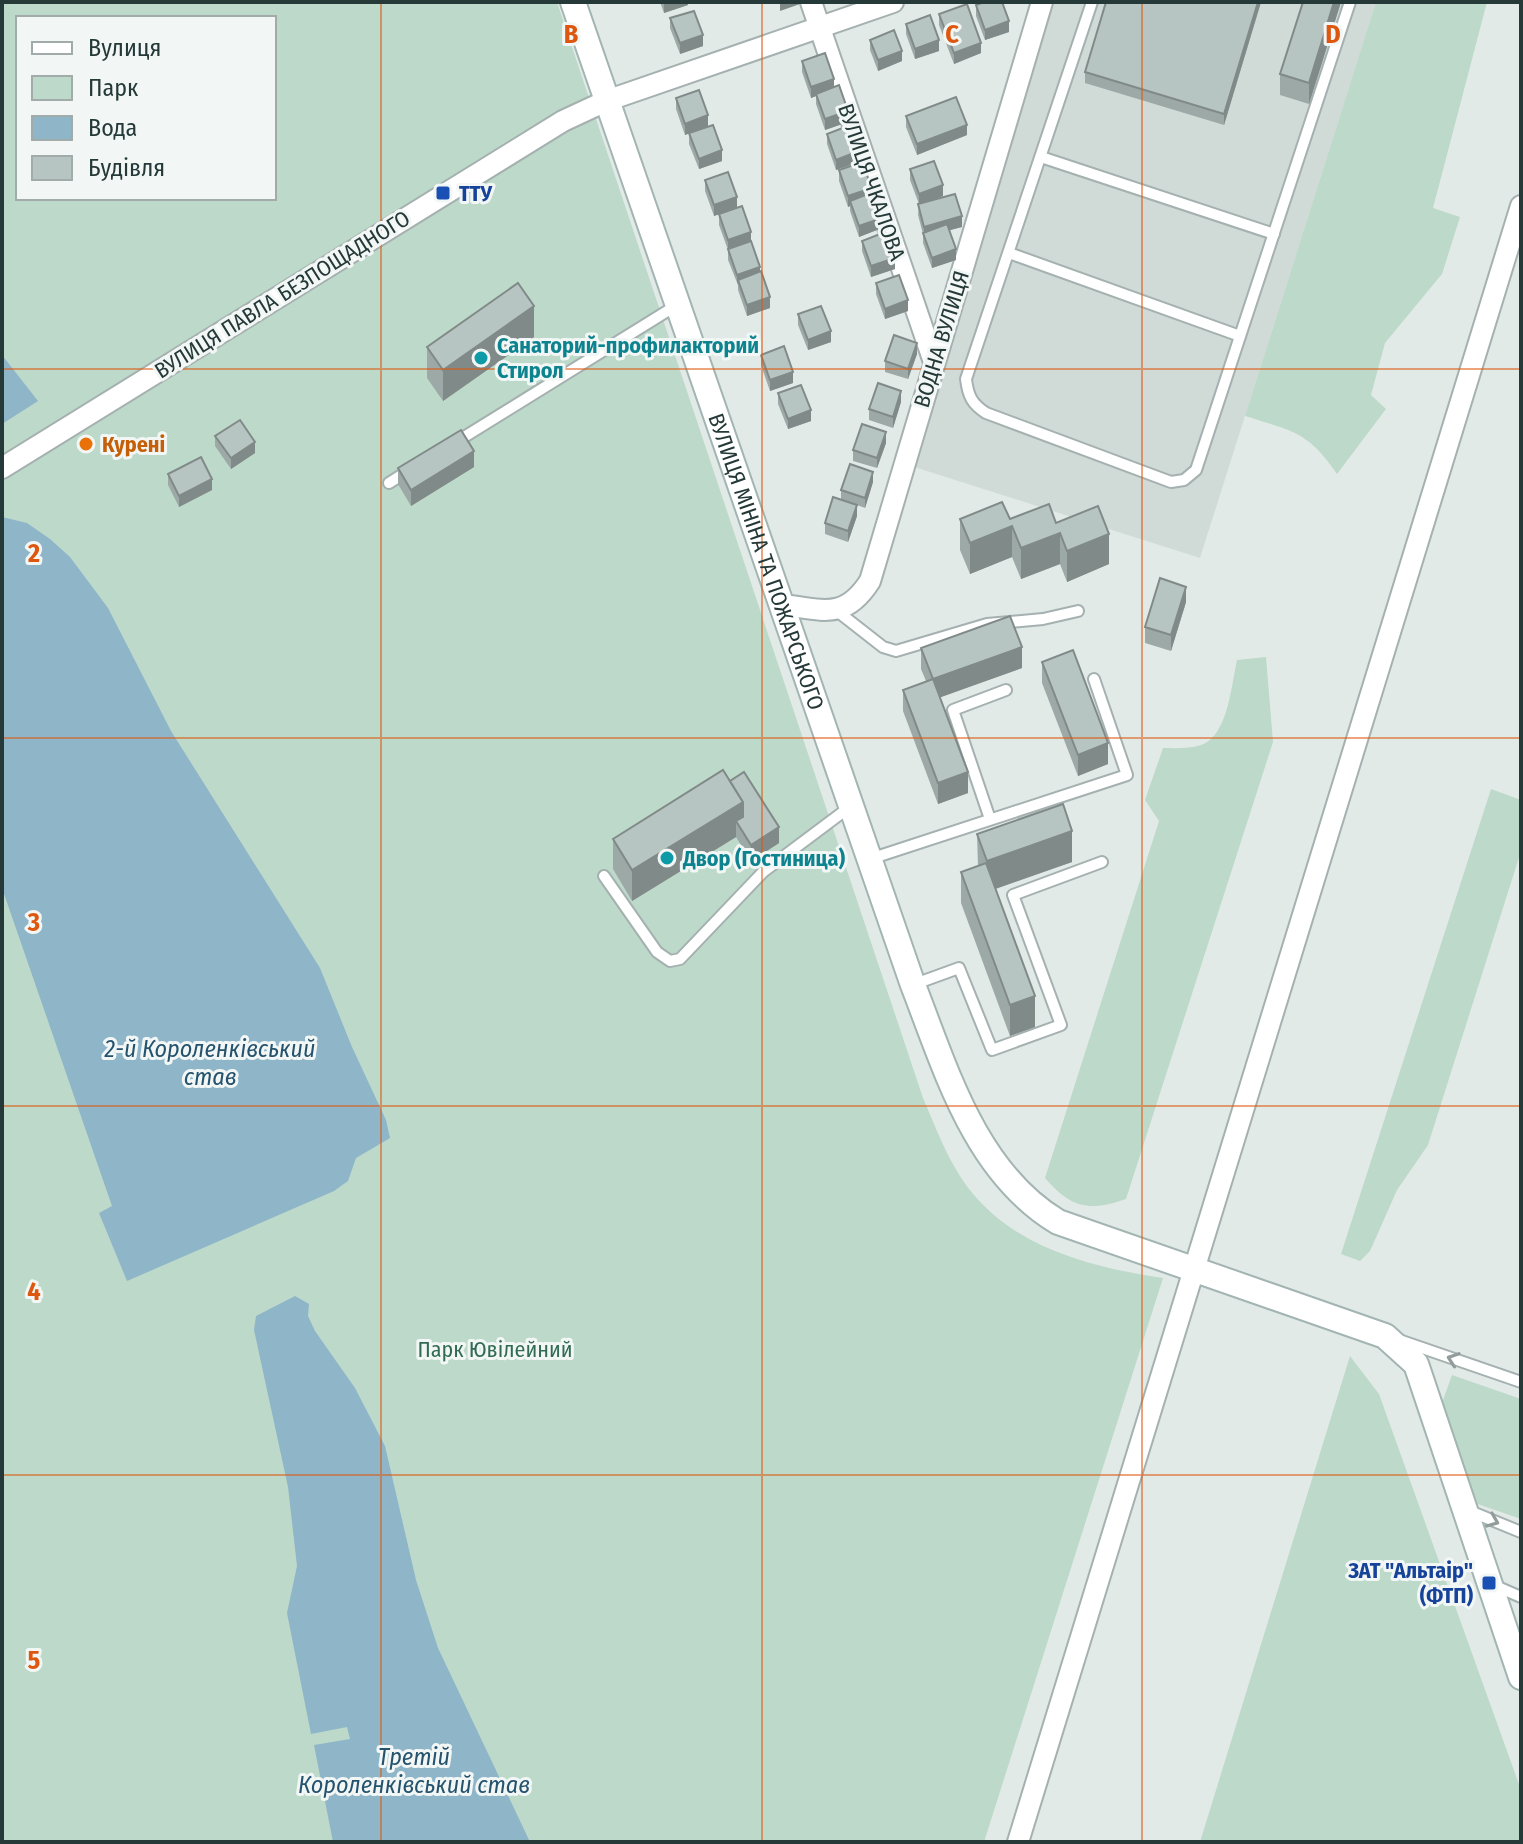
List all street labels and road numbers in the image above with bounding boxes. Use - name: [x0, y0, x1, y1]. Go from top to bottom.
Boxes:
- street label: ВУЛИЦЯ ЧКАЛОВА: [832, 100, 911, 265]
- street label: ВУЛИЦЯ ПАВЛА БЕЗПОЩАДНОГО: [150, 205, 415, 384]
- street label: ВОДНА ВУЛИЦЯ: [908, 268, 975, 411]
- street label: ВУЛИЦЯ МІНІНА ТА ПОЖАРСЬКОГО: [702, 410, 830, 713]

